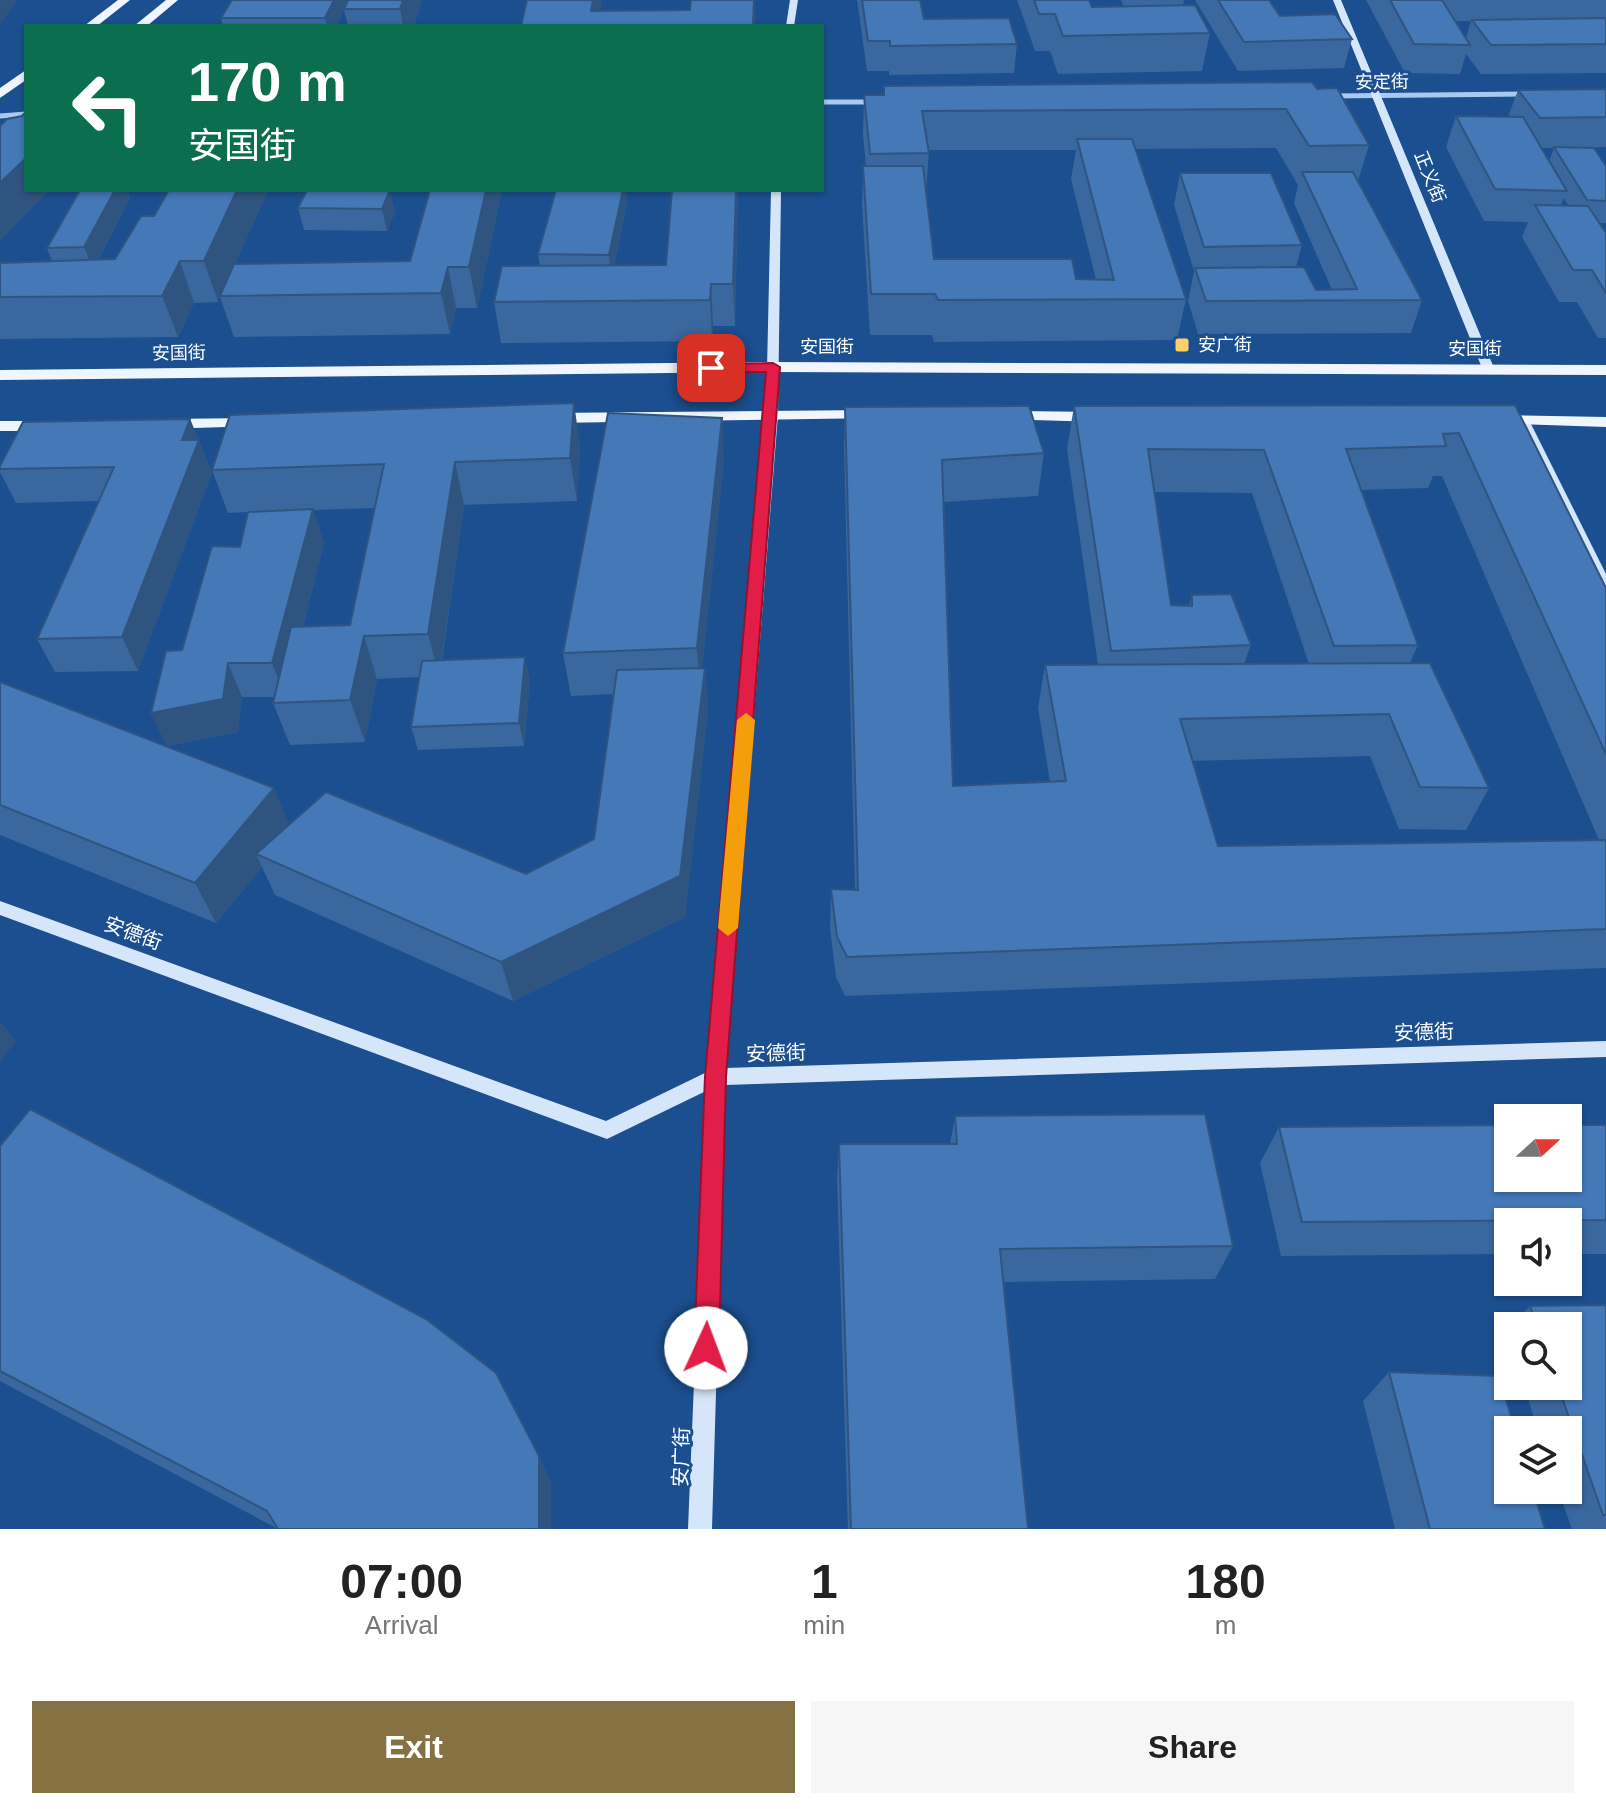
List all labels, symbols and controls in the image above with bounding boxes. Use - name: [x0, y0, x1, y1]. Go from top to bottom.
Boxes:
- text: 170 m: [188, 50, 347, 113]
- icon: left: [56, 56, 160, 160]
- street label: 安定街: [1355, 72, 1409, 92]
- text: 安国街: [188, 125, 296, 166]
- street label: 正义街: [1411, 148, 1449, 206]
- pin: [677, 334, 745, 402]
- place label: 安广街: [1198, 335, 1252, 355]
- marker: 安广街: [1173, 336, 1191, 354]
- street label: 安国街: [800, 337, 854, 357]
- street label: 安国街: [1448, 339, 1502, 359]
- street label: 安国街: [152, 343, 206, 363]
- icon: arrive: [689, 346, 733, 390]
- street label: 安德街: [101, 912, 165, 954]
- street label: 安德街: [1394, 1020, 1454, 1044]
- street label: 安德街: [746, 1041, 806, 1065]
- north arrow: [1494, 1104, 1582, 1192]
- map controls: [1494, 1104, 1582, 1504]
- button: sound: [1494, 1208, 1582, 1296]
- position arrow: [664, 1306, 748, 1390]
- button: search: [1494, 1312, 1582, 1400]
- button: layers: [1494, 1416, 1582, 1504]
- street label: 安广街: [669, 1427, 693, 1487]
- text: 07:00: [340, 1555, 463, 1608]
- text: 1: [811, 1555, 838, 1608]
- text: 180: [1186, 1555, 1266, 1608]
- text: Arrival: [365, 1610, 439, 1640]
- text: min: [803, 1610, 845, 1640]
- text: m: [1215, 1610, 1236, 1640]
- button: Exit: [32, 1701, 795, 1793]
- button: Share: [811, 1701, 1574, 1793]

